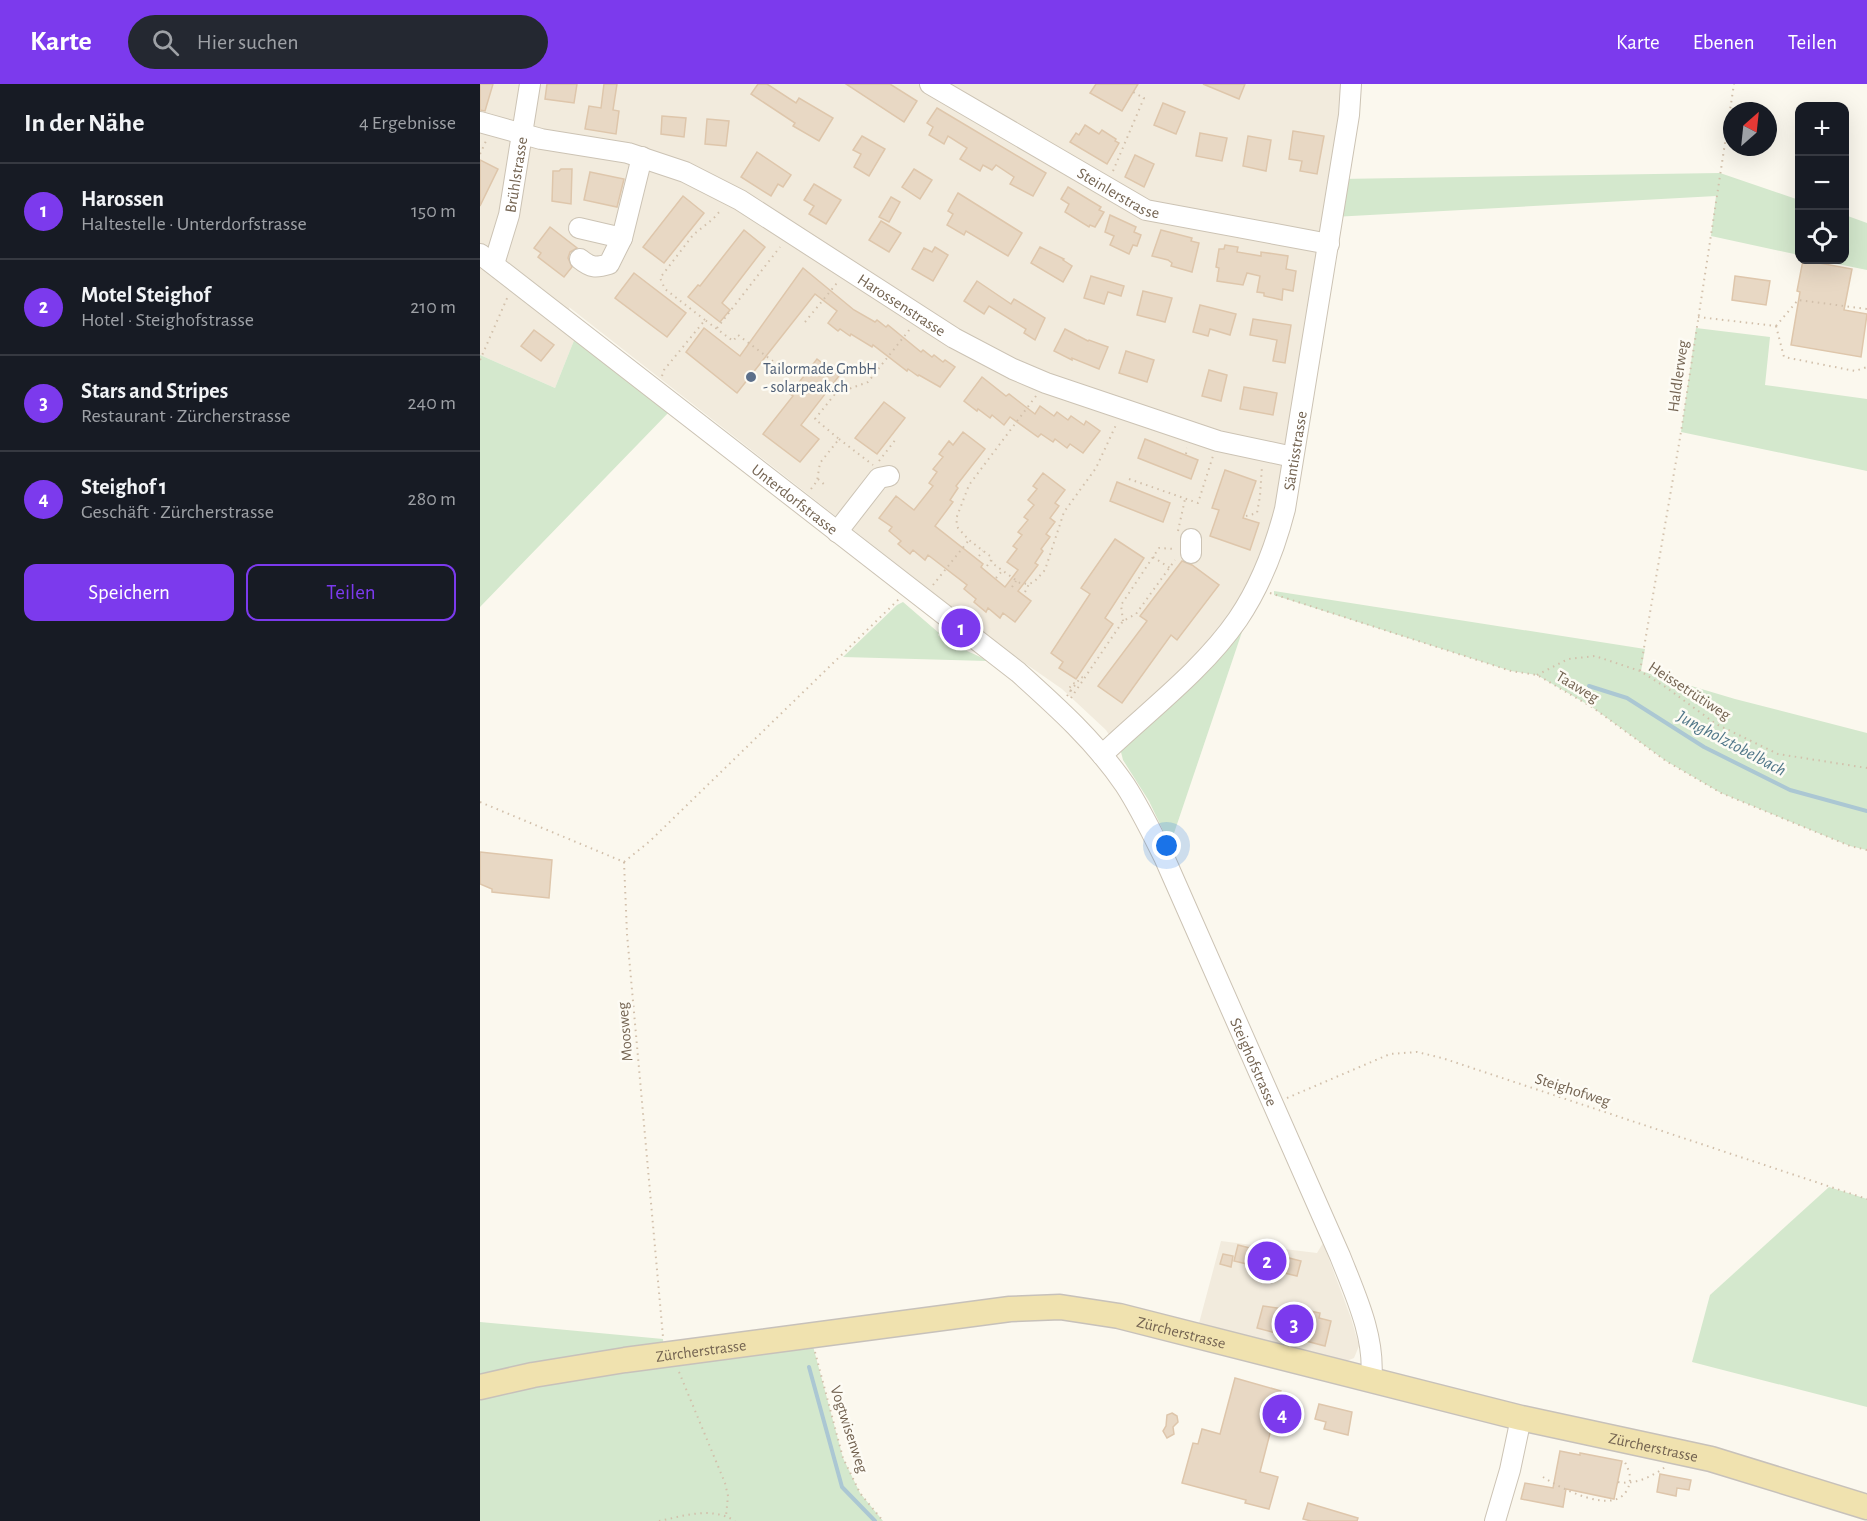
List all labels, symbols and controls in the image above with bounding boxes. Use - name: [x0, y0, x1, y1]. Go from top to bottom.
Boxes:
- search box: [128, 15, 548, 69]
- icon: search: [149, 26, 182, 59]
- text: Karte: [30, 28, 92, 56]
- text: Hier suchen: [197, 31, 299, 53]
- text: Karte: [1616, 32, 1660, 53]
- text: Ebenen: [1693, 32, 1755, 53]
- text: Teilen: [1788, 32, 1837, 53]
- north arrow: [1723, 102, 1777, 156]
- map controls: [1795, 102, 1849, 264]
- button: +: [1795, 102, 1849, 156]
- text: In der Nähe: [24, 110, 144, 136]
- text: 4 Ergebnisse: [359, 113, 456, 133]
- street label: Brühlstrasse: [502, 136, 530, 214]
- button: −: [1795, 156, 1849, 210]
- street label: Steinlerstrasse: [1074, 165, 1161, 221]
- text: Harossen: [81, 188, 164, 210]
- text: 1: [40, 201, 47, 221]
- text: 150 m: [411, 201, 456, 221]
- button: locate: [1795, 210, 1849, 264]
- text: Haltestelle · Unterdorfstrasse: [81, 214, 307, 234]
- street label: Harossenstrasse: [855, 271, 948, 339]
- text: Motel Steighof: [81, 284, 211, 306]
- text: 2: [39, 297, 48, 317]
- text: 210 m: [410, 297, 456, 317]
- text: Hotel · Steighofstrasse: [81, 310, 254, 330]
- street label: Haldlerweg: [1665, 339, 1691, 413]
- place label: Tailormade GmbH - solarpeak.ch: [763, 361, 877, 395]
- marker: Tailormade GmbH - solarpeak.ch: [744, 370, 758, 384]
- text: Stars and Stripes: [81, 380, 228, 402]
- text: 3: [39, 393, 48, 413]
- text: 240 m: [407, 393, 456, 413]
- text: Restaurant · Zürcherstrasse: [81, 406, 291, 426]
- street label: Säntisstrasse: [1281, 410, 1310, 492]
- street label: Unterdorfstrasse: [748, 461, 840, 538]
- text: Steighof 1: [81, 476, 167, 498]
- text: 4: [38, 489, 49, 509]
- text: 280 m: [408, 489, 456, 509]
- text: Geschäft · Zürcherstrasse: [81, 502, 274, 522]
- button: Speichern: [24, 564, 234, 621]
- button: Teilen: [246, 564, 456, 621]
- pin: 1: [942, 606, 980, 650]
- street label: Heissetrütiweg: [1646, 659, 1733, 723]
- street label: Taaweg: [1553, 668, 1602, 706]
- water label: Jungholztobelbach: [1673, 707, 1789, 780]
- your location: [1152, 831, 1181, 860]
- street label: Moosweg: [614, 1001, 636, 1062]
- street label: Steighofstrasse: [1227, 1015, 1280, 1109]
- street label: Steighofweg: [1533, 1070, 1612, 1110]
- pin: 2: [1248, 1238, 1286, 1284]
- pin: 3: [1274, 1302, 1314, 1346]
- street label: Zürcherstrasse: [1135, 1314, 1227, 1352]
- street label: Zürcherstrasse: [655, 1337, 747, 1365]
- street label: Vogtwisenweg: [827, 1384, 871, 1475]
- pin: 4: [1262, 1392, 1302, 1436]
- street label: Zürcherstrasse: [1607, 1430, 1700, 1465]

